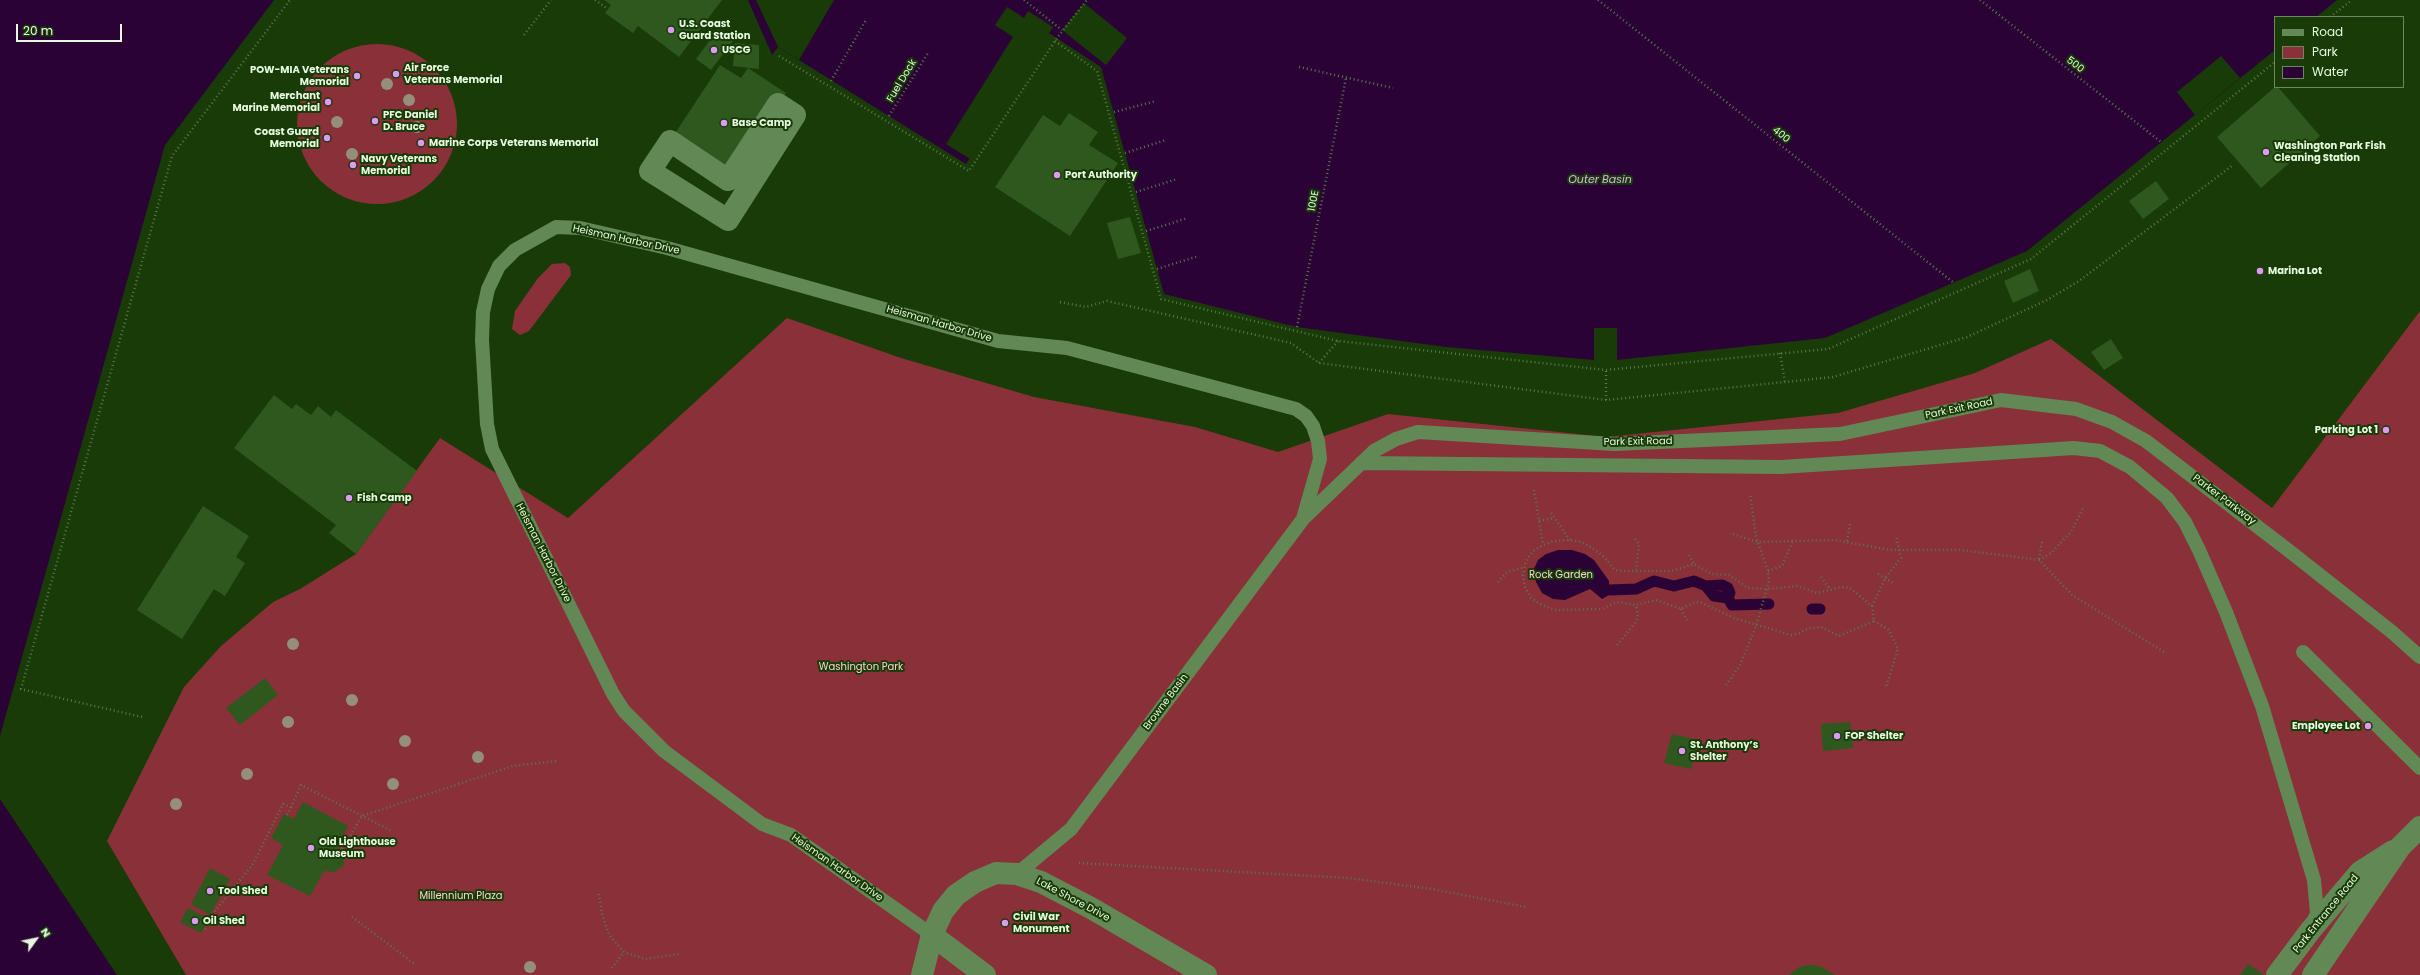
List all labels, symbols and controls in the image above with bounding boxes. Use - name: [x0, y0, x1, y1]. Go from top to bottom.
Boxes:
- scale bar: [18, 16, 124, 42]
- legend: [2274, 16, 2404, 88]
- place label: U.S. Coast Guard Station: [679, 18, 750, 42]
- text: 20 m: [23, 22, 53, 39]
- text: Road: [2312, 23, 2343, 40]
- marker: U.S. Coast Guard Station: [666, 25, 676, 35]
- text: Park: [2312, 43, 2338, 60]
- place label: USCG: [722, 44, 750, 56]
- marker: USCG: [709, 45, 719, 55]
- street label: 500: [2064, 54, 2086, 76]
- street label: Fuel Dock: [885, 58, 919, 104]
- place label: Air Force Veterans Memorial: [404, 62, 502, 86]
- text: Water: [2312, 63, 2348, 80]
- place label: POW-MIA Veterans Memorial: [250, 64, 349, 88]
- marker: Air Force Veterans Memorial: [391, 69, 401, 79]
- marker: POW-MIA Veterans Memorial: [352, 71, 362, 81]
- place label: Merchant Marine Memorial: [233, 90, 320, 114]
- marker: Merchant Marine Memorial: [323, 97, 333, 107]
- place label: PFC Daniel D. Bruce: [383, 109, 437, 132]
- marker: PFC Daniel D. Bruce: [370, 116, 380, 126]
- place label: Base Camp: [732, 117, 791, 129]
- marker: Base Camp: [719, 118, 729, 128]
- street label: 400: [1770, 124, 1792, 146]
- place label: Coast Guard Memorial: [254, 126, 319, 150]
- marker: Coast Guard Memorial: [322, 133, 332, 143]
- place label: Marine Corps Veterans Memorial: [429, 137, 598, 149]
- marker: Marine Corps Veterans Memorial: [416, 138, 426, 148]
- place label: Washington Park Fish Cleaning Station: [2274, 140, 2386, 164]
- marker: Washington Park Fish Cleaning Station: [2261, 147, 2271, 157]
- place label: Navy Veterans Memorial: [361, 153, 437, 176]
- marker: Navy Veterans Memorial: [348, 160, 358, 170]
- place label: Port Authority: [1065, 169, 1137, 181]
- marker: Port Authority: [1052, 170, 1062, 180]
- water label: Outer Basin: [1568, 173, 1632, 187]
- street label: 100E: [1306, 190, 1322, 212]
- street label: Heisman Harbor Drive: [571, 223, 681, 257]
- place label: Marina Lot: [2268, 265, 2322, 277]
- marker: Marina Lot: [2255, 266, 2265, 276]
- street label: Heisman Harbor Drive: [885, 303, 993, 345]
- street label: Park Exit Road: [1924, 396, 1994, 422]
- place label: Parking Lot 1: [2315, 424, 2378, 436]
- marker: Parking Lot 1: [2381, 425, 2391, 435]
- street label: Park Exit Road: [1604, 435, 1672, 449]
- street label: Parker Parkway: [2190, 472, 2258, 528]
- place label: Fish Camp: [357, 492, 412, 504]
- marker: Fish Camp: [344, 493, 354, 503]
- street label: Heisman Harbor Drive: [513, 502, 573, 604]
- park label: Rock Garden: [1529, 569, 1593, 581]
- park label: Washington Park: [819, 661, 903, 673]
- street label: Browne Basin: [1141, 672, 1191, 732]
- place label: Employee Lot: [2292, 720, 2360, 732]
- marker: Employee Lot: [2363, 721, 2373, 731]
- place label: FOP Shelter: [1845, 730, 1903, 742]
- marker: FOP Shelter: [1832, 731, 1842, 741]
- place label: St. Anthony’s Shelter: [1690, 739, 1758, 762]
- marker: St. Anthony’s Shelter: [1677, 746, 1687, 756]
- street label: Heisman Harbor Drive: [789, 832, 885, 904]
- place label: Old Lighthouse Museum: [319, 836, 396, 860]
- marker: Old Lighthouse Museum: [306, 843, 316, 853]
- street label: Park Entrance Road: [2291, 872, 2361, 956]
- street label: Lake Shore Drive: [1034, 876, 1112, 924]
- place label: Tool Shed: [218, 885, 268, 897]
- marker: Tool Shed: [205, 886, 215, 896]
- park label: Millennium Plaza: [419, 890, 503, 902]
- place label: Civil War Monument: [1013, 911, 1070, 934]
- place label: Oil Shed: [203, 915, 245, 927]
- marker: Oil Shed: [190, 916, 200, 926]
- marker: Civil War Monument: [1000, 918, 1010, 928]
- north arrow: [16, 919, 56, 959]
- text: N: [37, 925, 55, 940]

